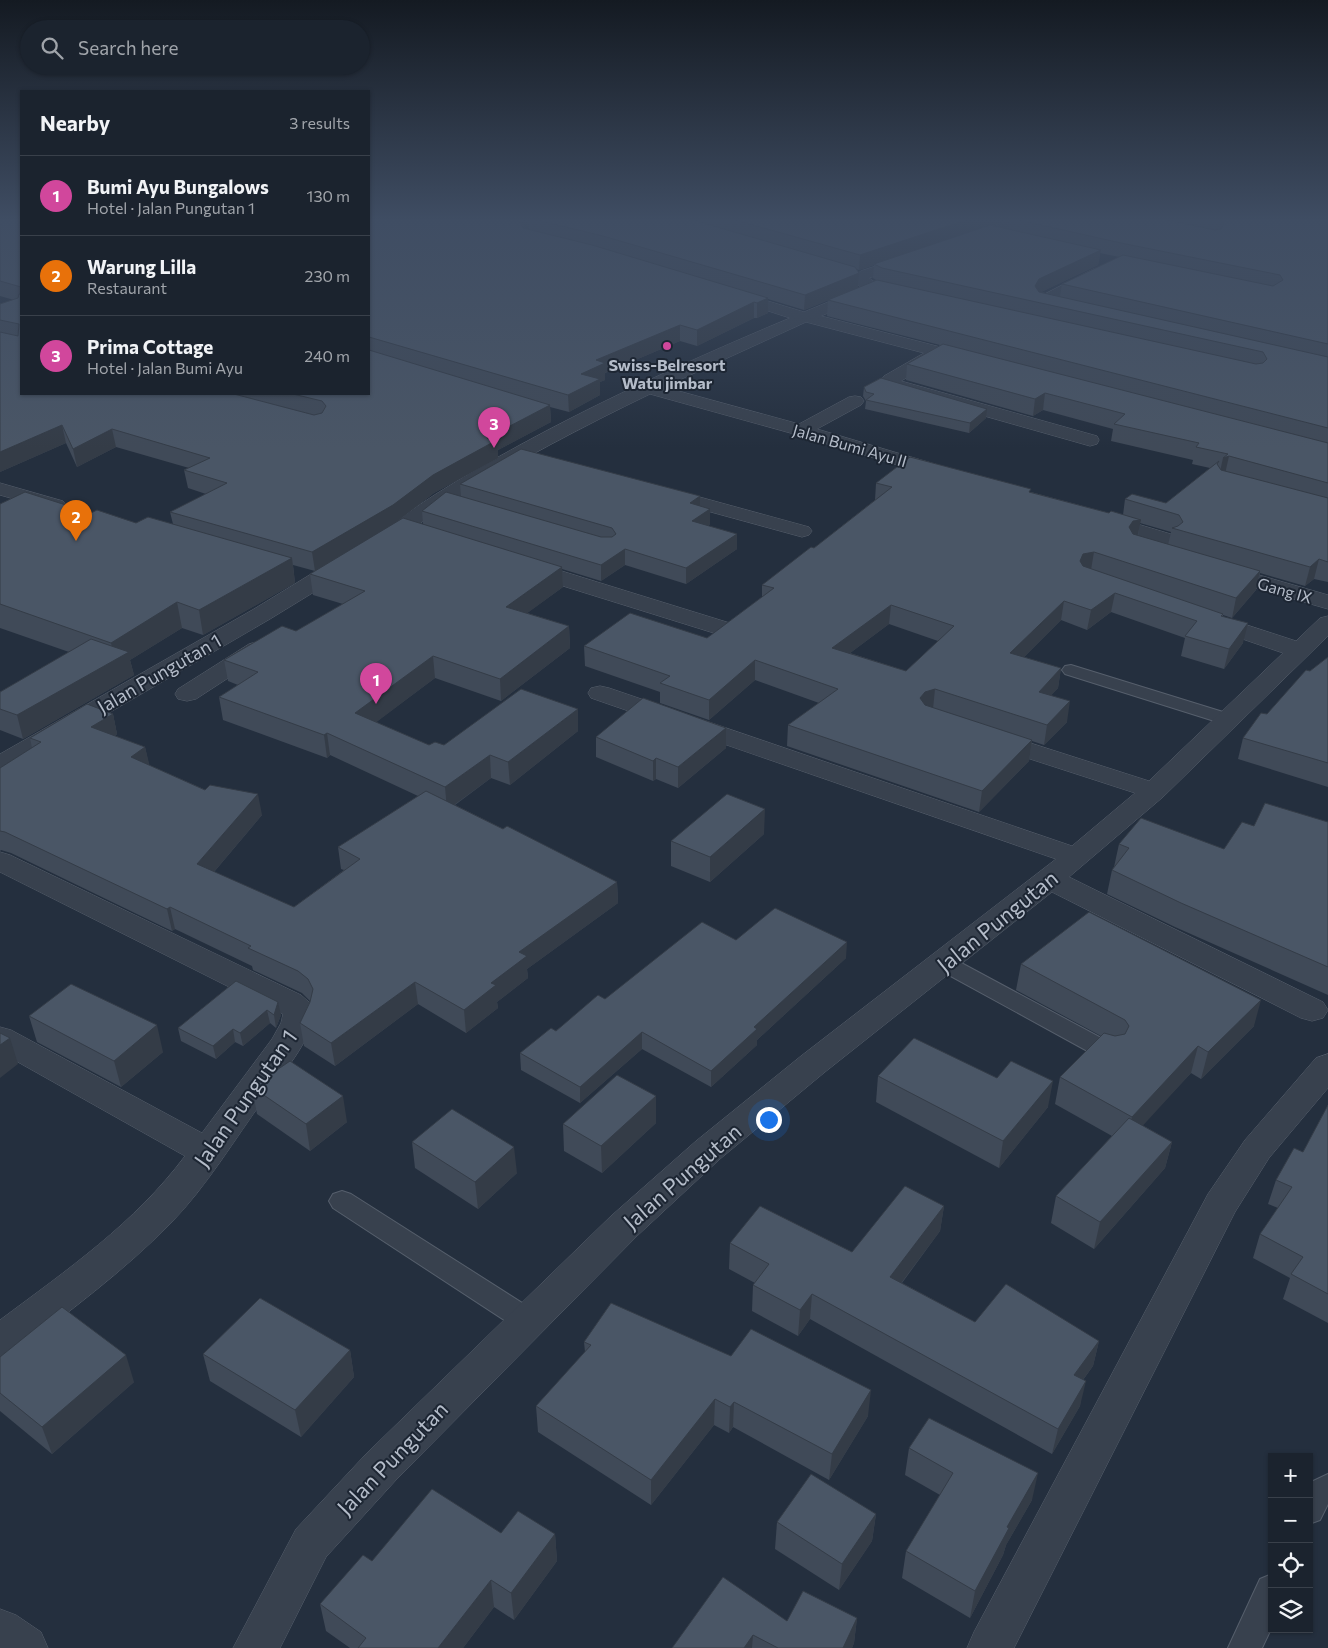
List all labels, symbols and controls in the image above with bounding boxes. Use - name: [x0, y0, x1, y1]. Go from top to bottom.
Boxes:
- search box: [20, 20, 370, 75]
- icon: search: [38, 34, 66, 62]
- text: Search here: [78, 36, 178, 59]
- text: Nearby: [40, 110, 110, 135]
- text: 3 results: [289, 113, 350, 132]
- text: Bumi Ayu Bungalows: [87, 175, 269, 198]
- text: 1: [52, 186, 60, 205]
- text: 130 m: [307, 186, 350, 205]
- text: Hotel · Jalan Pungutan 1: [87, 198, 255, 217]
- text: Warung Lilla: [87, 255, 196, 278]
- text: 2: [51, 266, 61, 285]
- text: 230 m: [305, 266, 350, 285]
- text: Restaurant: [87, 278, 167, 297]
- text: Prima Cottage: [87, 335, 213, 358]
- marker: Swiss-Belresort Watu jimbar: [661, 340, 673, 352]
- text: 3: [51, 346, 61, 365]
- text: 240 m: [304, 346, 350, 365]
- place label: Swiss-Belresort Watu jimbar: [608, 355, 726, 392]
- text: Hotel · Jalan Bumi Ayu: [87, 358, 243, 377]
- pin: 3: [478, 407, 510, 448]
- street label: Jalan Bumi Ayu II: [791, 420, 909, 470]
- pin: 2: [60, 500, 92, 541]
- street label: Gang IX: [1255, 573, 1315, 607]
- street label: Jalan Pungutan 1: [93, 628, 225, 718]
- pin: 1: [360, 663, 392, 704]
- street label: Jalan Pungutan: [931, 864, 1063, 978]
- street label: Jalan Pungutan 1: [188, 1024, 302, 1172]
- your location: [756, 1107, 782, 1133]
- street label: Jalan Pungutan: [617, 1117, 747, 1235]
- street label: Jalan Pungutan: [331, 1395, 453, 1521]
- map controls: [1268, 1453, 1313, 1633]
- button: +: [1268, 1453, 1313, 1498]
- button: −: [1268, 1498, 1313, 1543]
- button: locate: [1268, 1543, 1313, 1588]
- button: layers: [1268, 1588, 1313, 1633]

